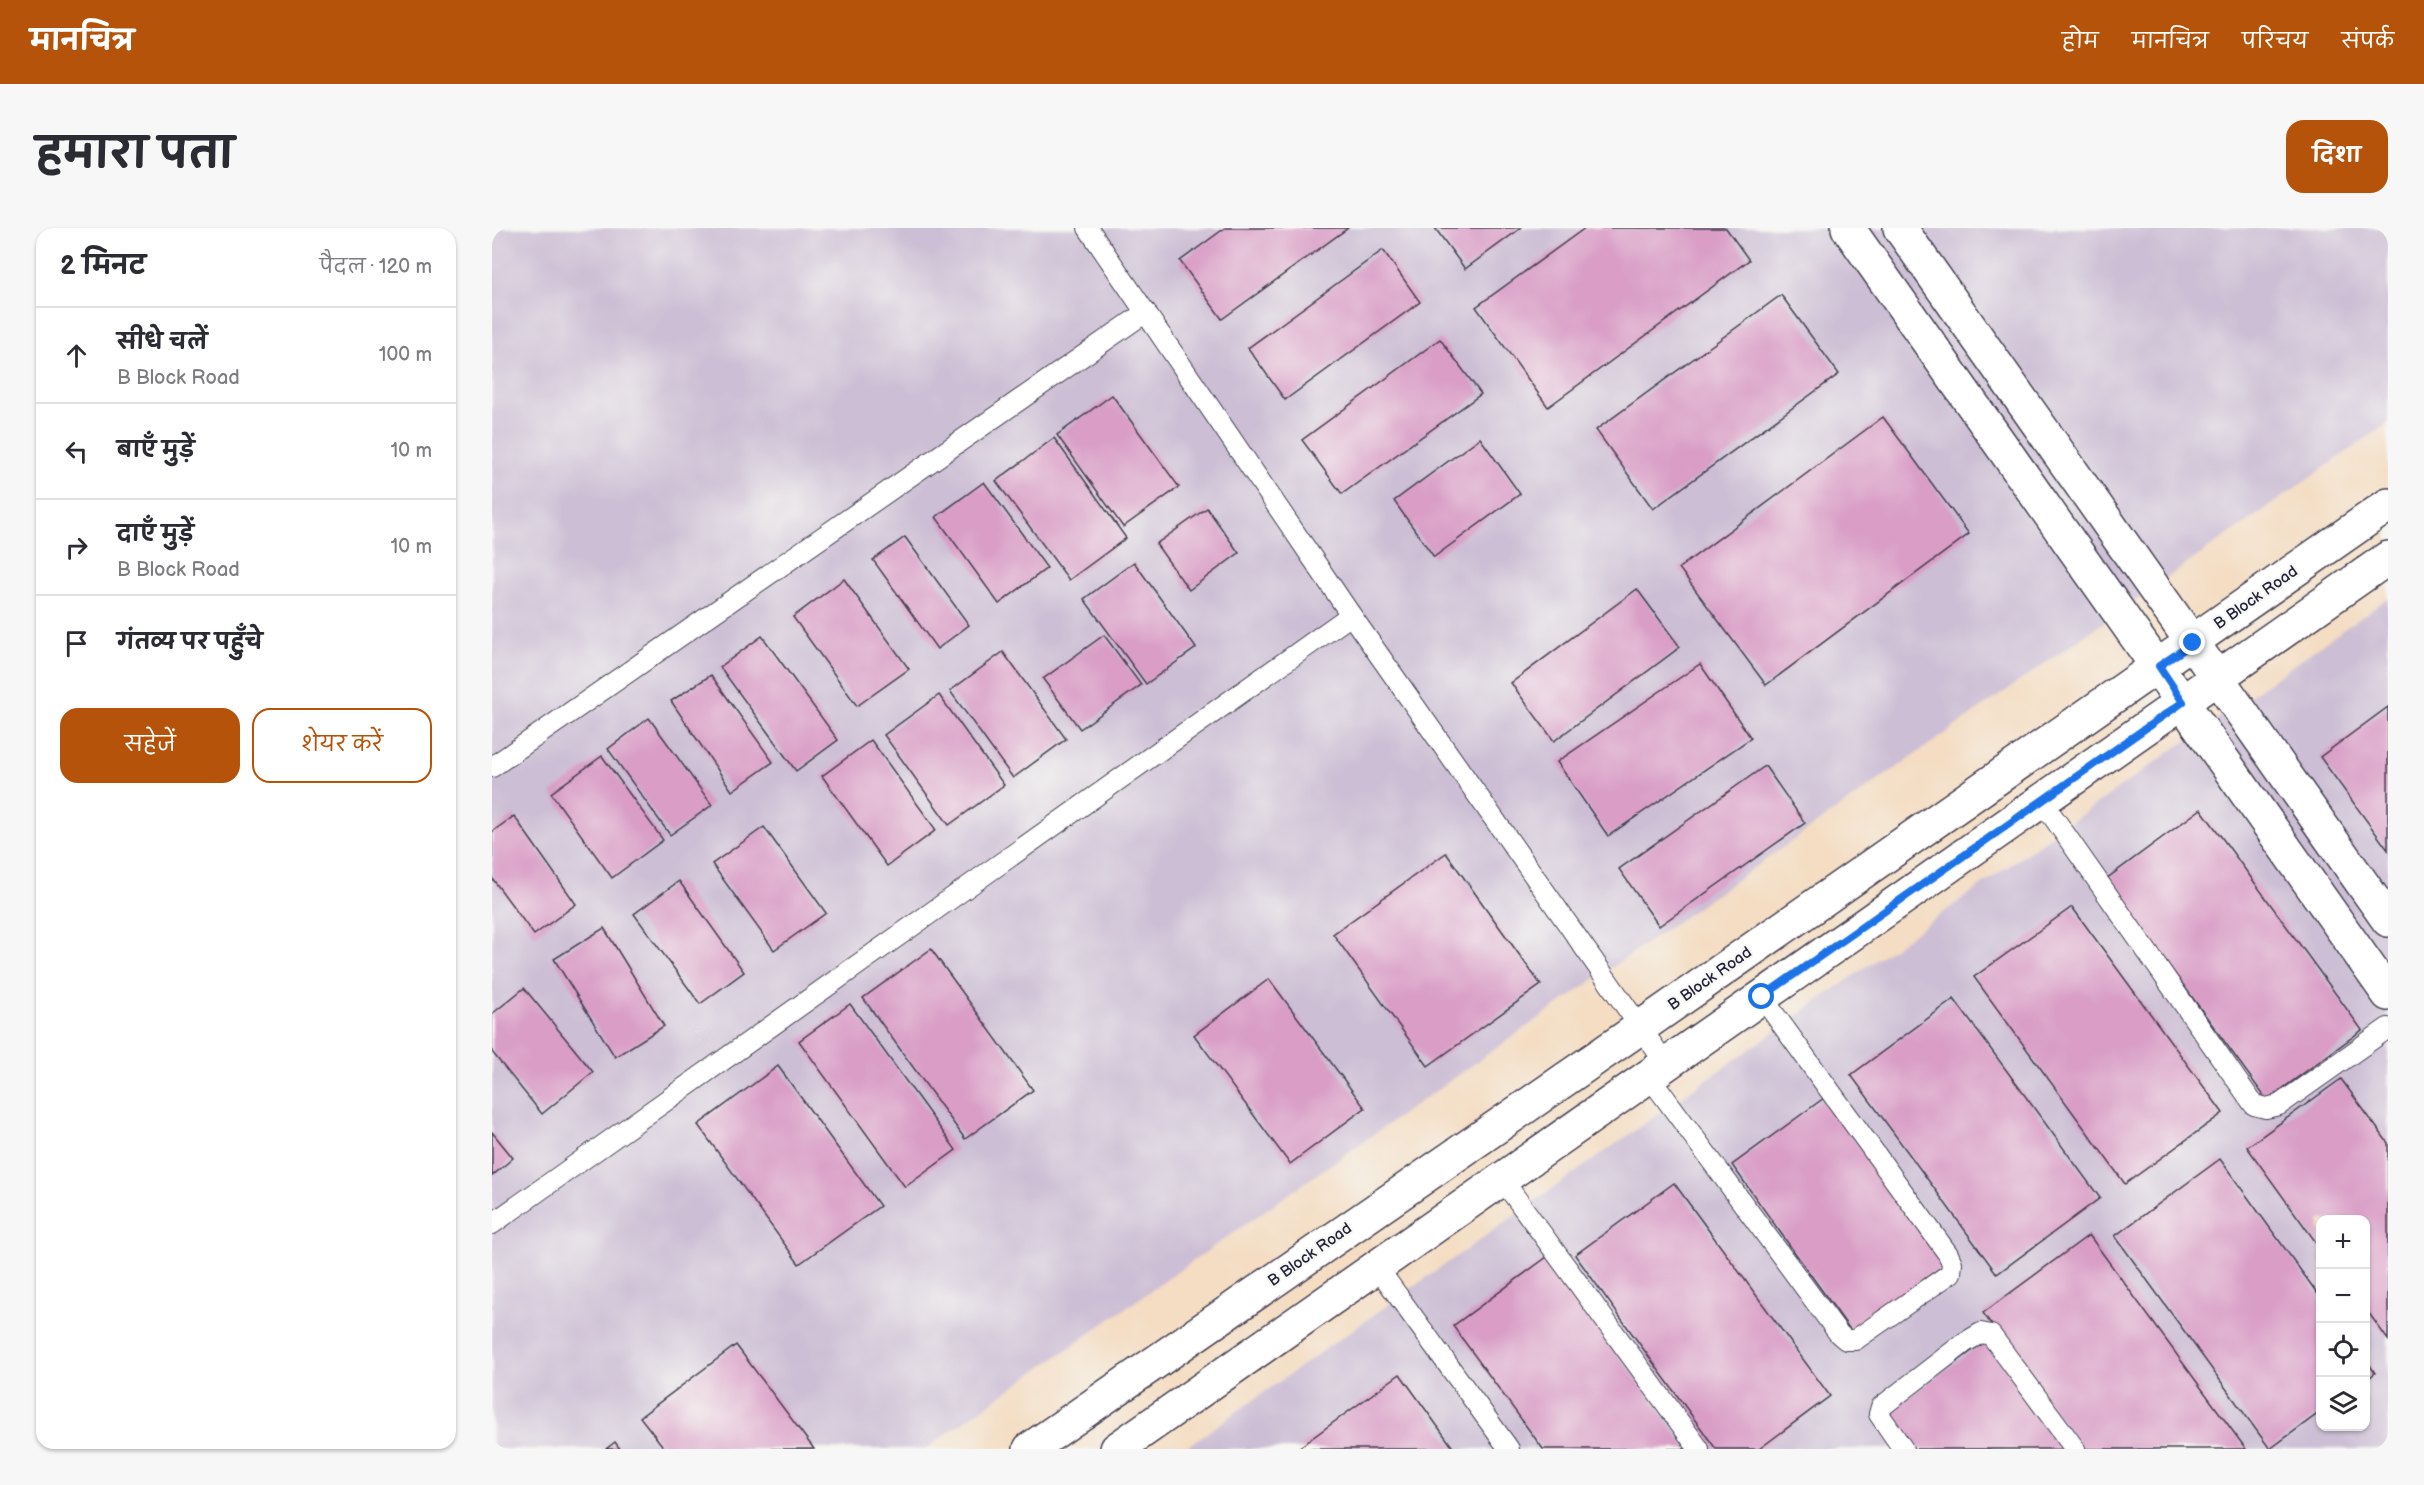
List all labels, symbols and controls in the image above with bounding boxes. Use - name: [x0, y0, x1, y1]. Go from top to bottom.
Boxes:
- text: मानचित्र: [30, 25, 134, 58]
- text: होम: [2062, 29, 2099, 54]
- text: मानचित्र: [2132, 29, 2209, 54]
- text: परिचय: [2242, 29, 2308, 54]
- text: संपर्क: [2341, 29, 2394, 54]
- button: दिशा: [2286, 120, 2388, 193]
- text: हमारा पता: [36, 129, 234, 180]
- text: 2 मिनट: [60, 251, 146, 282]
- text: पैदल · 120 m: [319, 255, 432, 279]
- text: सीधे चलें: [117, 329, 207, 356]
- icon: ahead: [60, 339, 93, 372]
- text: 100 m: [379, 343, 432, 367]
- text: B Block Road: [117, 366, 240, 390]
- icon: left: [60, 435, 93, 468]
- text: बाएँ मुड़ें: [117, 437, 195, 464]
- text: 10 m: [391, 439, 432, 463]
- text: दाएँ मुड़ें: [117, 521, 194, 548]
- icon: right: [60, 531, 93, 564]
- text: 10 m: [391, 535, 432, 559]
- text: B Block Road: [117, 558, 240, 582]
- street label: B Block Road: [2210, 562, 2302, 634]
- icon: arrive: [60, 627, 93, 660]
- text: गंतव्य पर पहुँचे: [117, 629, 263, 656]
- route end: [2179, 629, 2205, 655]
- button: सहेजें: [60, 708, 240, 783]
- button: शेयर करें: [252, 708, 432, 783]
- street label: B Block Road: [1664, 943, 1756, 1015]
- route start: [1748, 983, 1774, 1009]
- map controls: [2316, 1215, 2370, 1431]
- button: +: [2316, 1215, 2370, 1269]
- street label: B Block Road: [1264, 1219, 1356, 1291]
- button: −: [2316, 1269, 2370, 1323]
- button: locate: [2316, 1323, 2370, 1377]
- button: layers: [2316, 1377, 2370, 1431]

